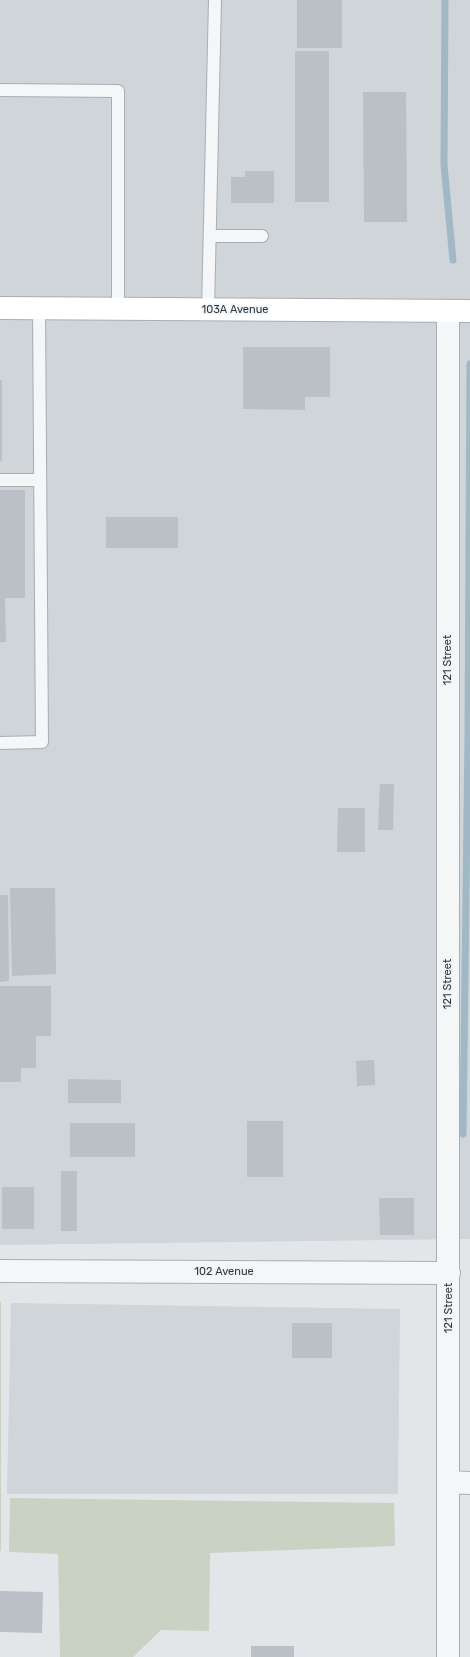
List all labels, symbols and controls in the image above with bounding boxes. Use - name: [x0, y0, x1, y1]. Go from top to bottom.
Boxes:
- street label: 103A Avenue: [202, 303, 268, 317]
- street label: 121 Street: [441, 635, 455, 685]
- street label: 121 Street: [441, 959, 455, 1009]
- street label: 102 Avenue: [194, 1265, 254, 1279]
- street label: 121 Street: [442, 1283, 456, 1333]

